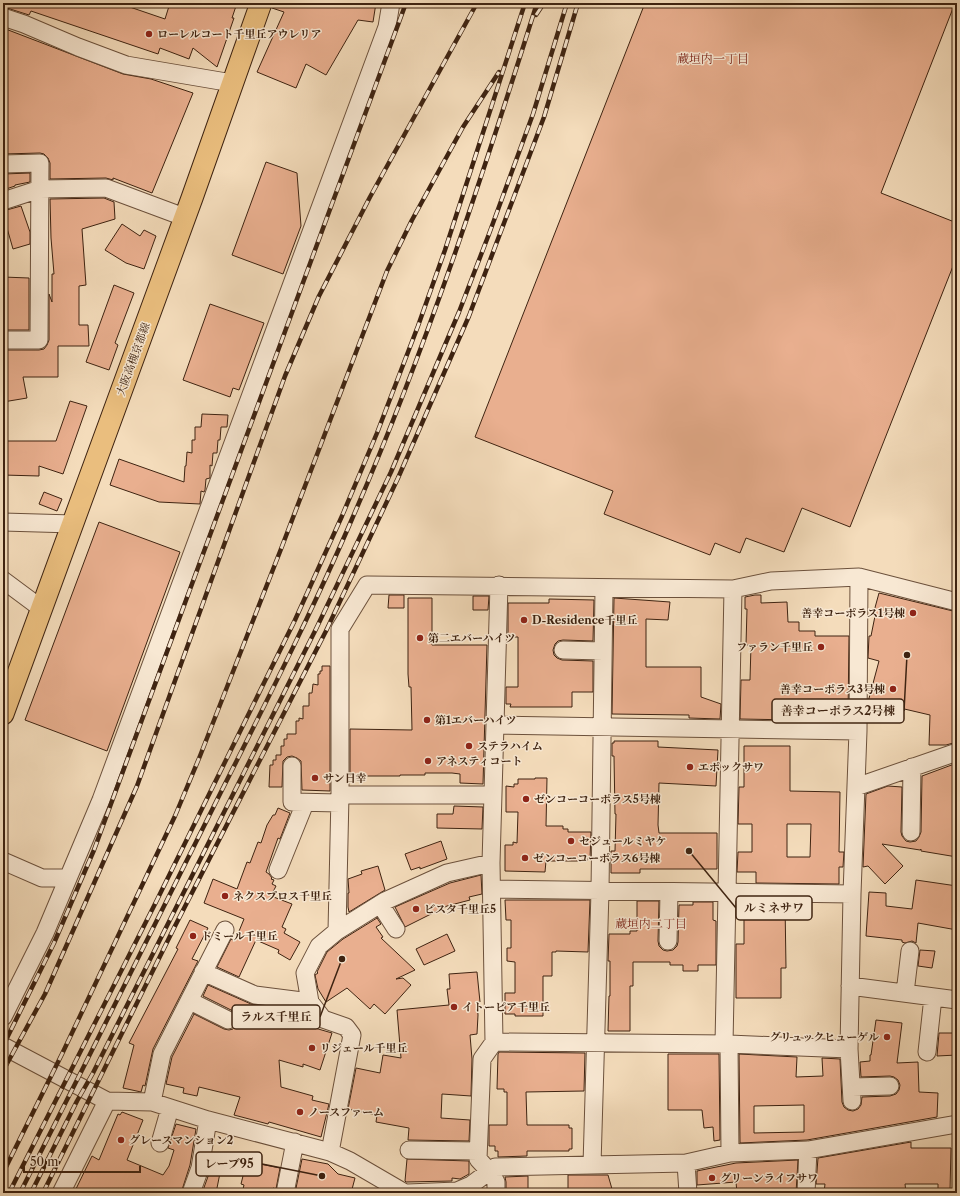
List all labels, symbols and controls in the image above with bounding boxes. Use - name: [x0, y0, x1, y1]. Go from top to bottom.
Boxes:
- place label: ローレルコート千里丘アウレリア: [157, 27, 322, 41]
- marker: ローレルコート千里丘アウレリア: [144, 29, 154, 39]
- district label: 蔵垣内一丁目: [677, 51, 749, 66]
- street label: 大阪高槻京都線: [113, 320, 153, 398]
- place label: 善幸コーポラス1号棟: [801, 606, 905, 620]
- marker: 善幸コーポラス1号棟: [908, 608, 918, 618]
- place label: D-Residence千里丘: [532, 613, 637, 627]
- marker: D-Residence千里丘: [519, 615, 529, 625]
- place label: 第二エバーハイツ: [428, 631, 515, 645]
- marker: 第二エバーハイツ: [415, 633, 425, 643]
- place label: ファラン千里丘: [736, 640, 813, 654]
- marker: ファラン千里丘: [816, 642, 826, 652]
- place label: 善幸コーポラス3号棟: [780, 682, 885, 696]
- marker: 善幸コーポラス3号棟: [888, 684, 898, 694]
- callout: 善幸コーポラス2号棟: [772, 699, 904, 723]
- text: 善幸コーポラス2号棟: [781, 703, 895, 718]
- place label: 第1エバーハイツ: [435, 713, 516, 727]
- marker: 第1エバーハイツ: [422, 715, 432, 725]
- place label: ステラハイム: [477, 739, 543, 753]
- marker: ステラハイム: [464, 741, 474, 751]
- place label: アネスティコート: [436, 754, 522, 768]
- marker: アネスティコート: [423, 756, 433, 766]
- place label: エポックサワ: [698, 760, 764, 774]
- marker: エポックサワ: [685, 762, 695, 772]
- place label: サン日幸: [323, 771, 366, 785]
- marker: サン日幸: [310, 773, 320, 783]
- place label: ゼンコーコーポラス5号棟: [534, 792, 661, 806]
- marker: ゼンコーコーポラス5号棟: [521, 794, 531, 804]
- place label: セジュールミヤケ: [579, 834, 667, 848]
- marker: セジュールミヤケ: [566, 836, 576, 846]
- place label: ゼンコーコーポラス6号棟: [533, 851, 660, 865]
- marker: ゼンコーコーポラス6号棟: [520, 853, 530, 863]
- place label: ネクスプロス千里丘: [233, 889, 332, 903]
- marker: ネクスプロス千里丘: [220, 891, 230, 901]
- callout: ルミネサワ: [736, 896, 812, 920]
- text: ルミネサワ: [744, 900, 804, 915]
- place label: ビスタ千里丘5: [424, 902, 496, 916]
- marker: ビスタ千里丘5: [411, 904, 421, 914]
- district label: 蔵垣内二丁目: [615, 916, 687, 931]
- place label: ドミール千里丘: [201, 929, 278, 943]
- marker: ドミール千里丘: [188, 931, 198, 941]
- place label: イトーピア千里丘: [462, 1000, 550, 1014]
- marker: イトーピア千里丘: [449, 1002, 459, 1012]
- callout: ラルス千里丘: [232, 1005, 320, 1029]
- text: ラルス千里丘: [240, 1009, 312, 1024]
- place label: グリュックヒューゲル: [770, 1030, 879, 1044]
- marker: グリュックヒューゲル: [882, 1032, 892, 1042]
- place label: リジェール千里丘: [320, 1041, 408, 1055]
- marker: リジェール千里丘: [307, 1043, 317, 1053]
- place label: ノースファーム: [308, 1105, 384, 1119]
- marker: ノースファーム: [295, 1107, 305, 1117]
- place label: グレースマンション2: [129, 1133, 234, 1147]
- marker: グレースマンション2: [116, 1135, 126, 1145]
- scale bar: [24, 1148, 140, 1174]
- callout: レーブ95: [196, 1152, 262, 1176]
- text: 50 m: [30, 1154, 59, 1169]
- text: レーブ95: [204, 1156, 254, 1171]
- place label: グリーンライフサワ: [720, 1171, 818, 1185]
- marker: グリーンライフサワ: [707, 1173, 717, 1183]

